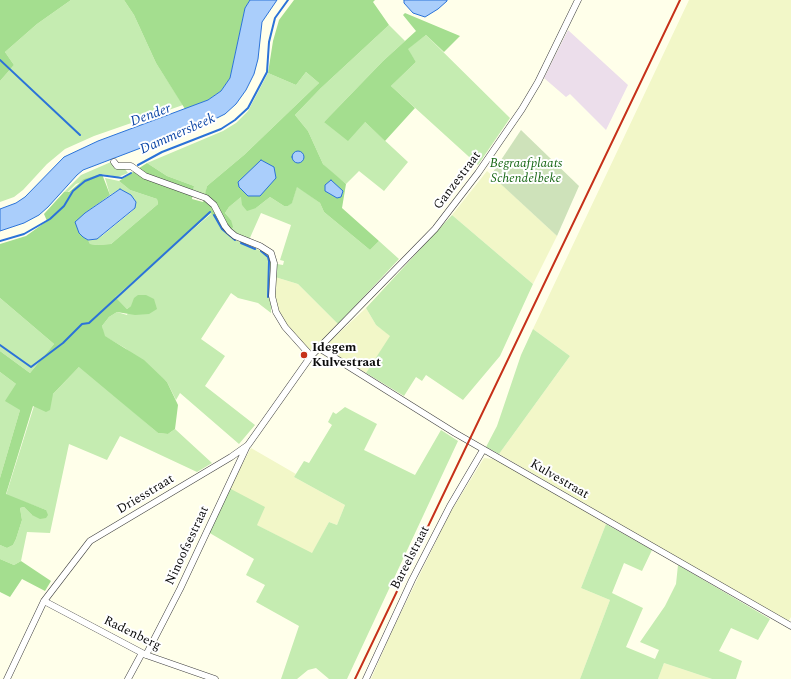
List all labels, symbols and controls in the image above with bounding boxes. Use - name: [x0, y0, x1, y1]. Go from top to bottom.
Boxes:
- water label: Dender: [128, 101, 174, 131]
- water label: Dammersbeek: [138, 111, 218, 159]
- street label: Ganzestraat: [431, 149, 485, 213]
- park label: Begraafplaats Schendelbeke: [490, 156, 562, 187]
- place label: Idegem Kulvestraat: [312, 340, 381, 371]
- marker: Idegem Kulvestraat: [299, 350, 309, 360]
- street label: Kulvestraat: [527, 457, 591, 503]
- street label: Driesstraat: [115, 472, 177, 518]
- street label: Ninoofsestraat: [163, 504, 213, 588]
- street label: Bareelstraat: [388, 524, 434, 592]
- street label: Radenberg: [101, 613, 163, 655]

